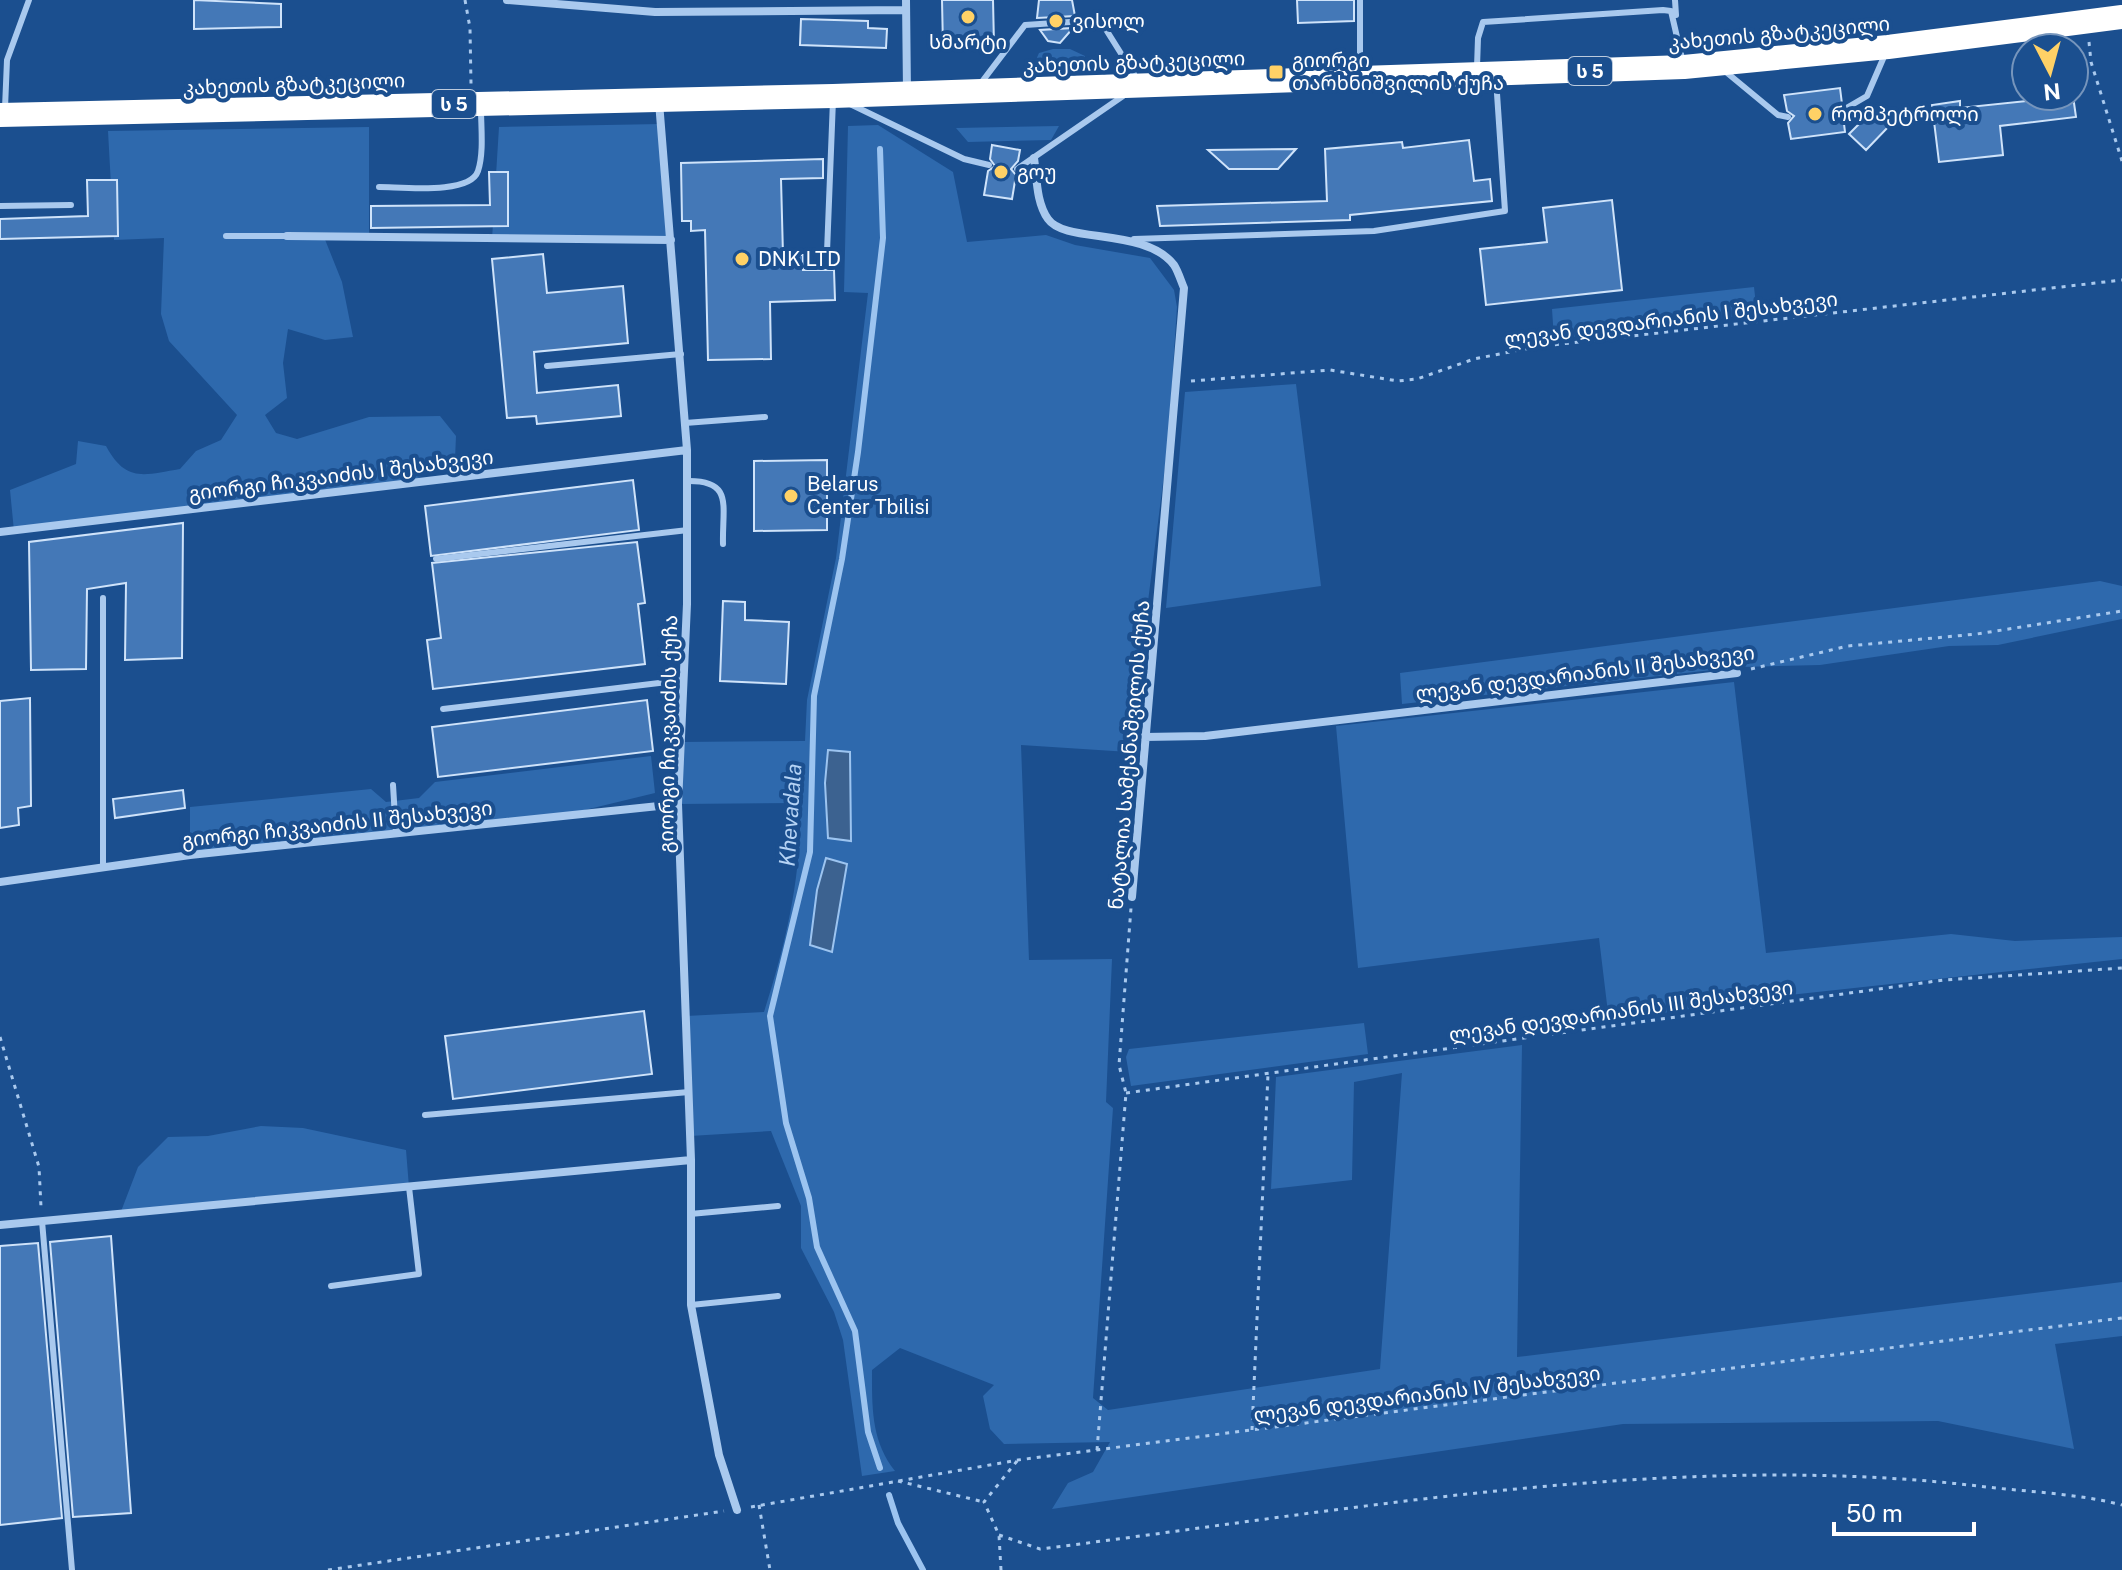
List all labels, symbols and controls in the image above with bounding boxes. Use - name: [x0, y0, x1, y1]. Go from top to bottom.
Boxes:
- marker: სმარტი: [959, 8, 977, 26]
- place label: ვისოლ: [1072, 9, 1145, 34]
- street label: კახეთის გზატკეცილი: [1667, 11, 1891, 56]
- marker: ვისოლ: [1047, 12, 1065, 30]
- place label: სმარტი: [929, 30, 1007, 54]
- north arrow: [2010, 32, 2090, 112]
- street label: კახეთის გზატკეცილი: [1022, 46, 1246, 79]
- place label: გიორგი თარხნიშვილის ქუჩა: [1292, 48, 1504, 96]
- road number: ს 5: [1568, 57, 1612, 85]
- marker: გიორგი თარხნიშვილის ქუჩა: [1267, 63, 1285, 81]
- street label: კახეთის გზატკეცილი: [182, 68, 406, 101]
- text: N: [2042, 78, 2062, 106]
- road number: ს 5: [432, 90, 476, 118]
- place label: რომპეტროლი: [1831, 102, 1979, 127]
- marker: რომპეტროლი: [1806, 105, 1824, 123]
- place label: გოუ: [1017, 160, 1056, 184]
- marker: გოუ: [992, 163, 1010, 181]
- place label: DNK LTD: [758, 247, 841, 271]
- marker: DNK LTD: [733, 250, 751, 268]
- street label: ლევან დევდარიანის I შესახვევი: [1503, 287, 1839, 352]
- street label: გიორგი ჩიკვაიძის I შესახვევი: [187, 444, 495, 506]
- place label: Belarus Center Tbilisi: [807, 472, 930, 519]
- marker: Belarus Center Tbilisi: [782, 487, 800, 505]
- street label: ნატალია სამქანაშვილის ქუჩა: [1104, 599, 1155, 911]
- street label: გიორგი ჩიკვაიძის ქუჩა: [654, 615, 682, 853]
- street label: ლევან დევდარიანის II შესახვევი: [1414, 640, 1756, 707]
- water label: Khevadala: [773, 763, 807, 867]
- street label: გიორგი ჩიკვაიძის II შესახვევი: [180, 796, 494, 852]
- street label: ლევან დევდარიანის III შესახვევი: [1447, 975, 1795, 1048]
- street label: ლევან დევდარიანის IV შესახვევი: [1252, 1361, 1602, 1428]
- scale bar: [1834, 1486, 1974, 1536]
- text: 50 m: [1846, 1499, 1903, 1527]

